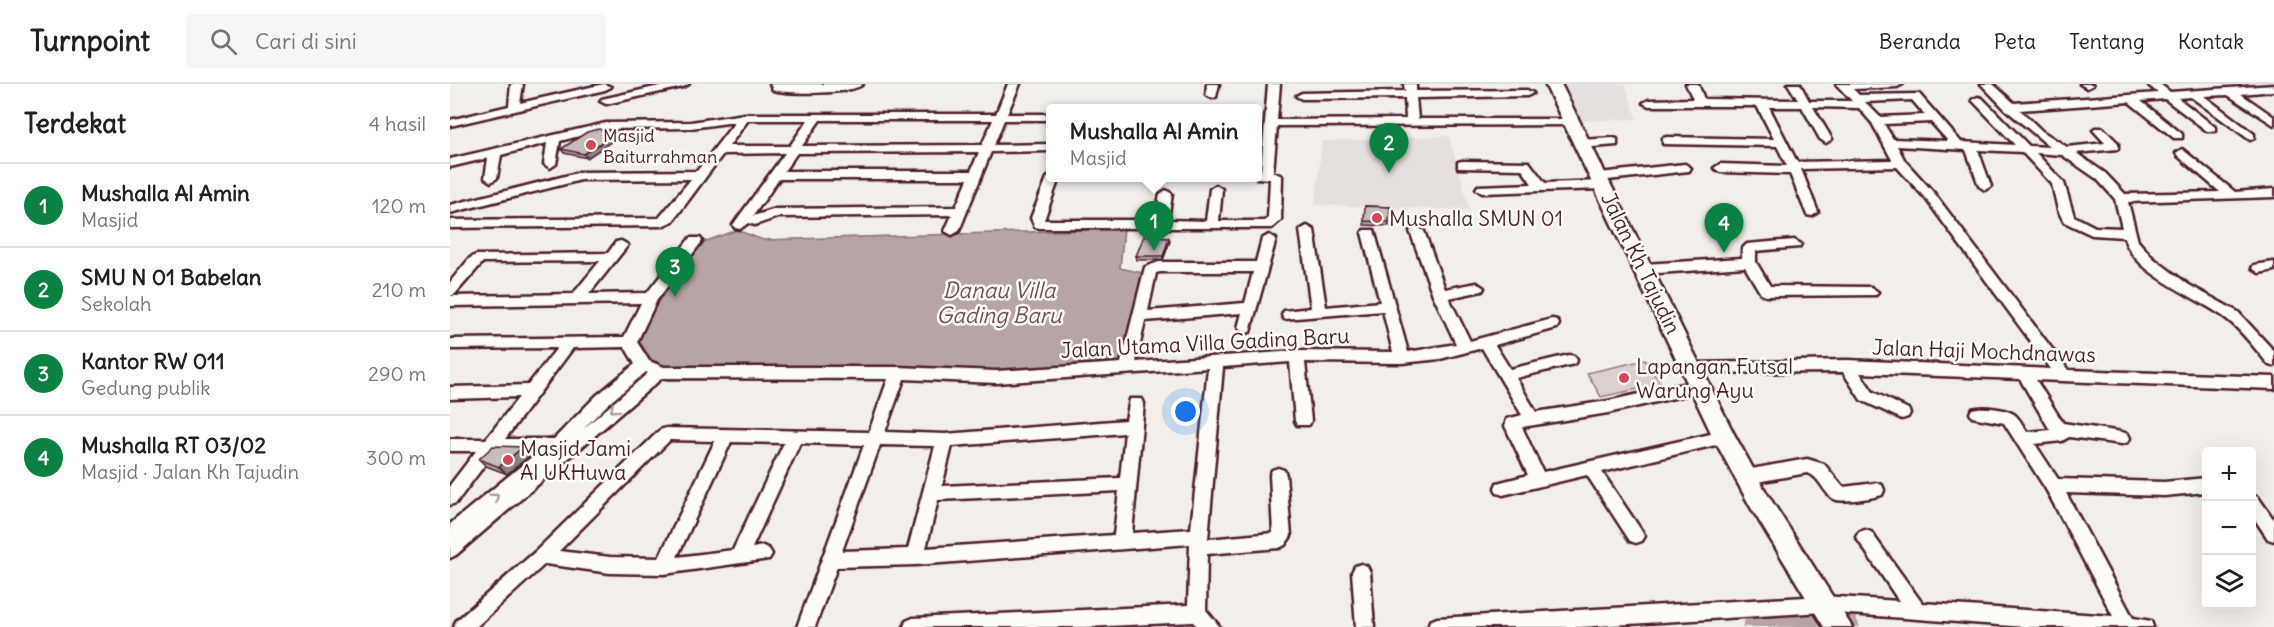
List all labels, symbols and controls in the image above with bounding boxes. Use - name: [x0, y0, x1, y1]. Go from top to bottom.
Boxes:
- search box: [186, 14, 606, 68]
- text: Turnpoint: [30, 23, 150, 59]
- icon: search: [207, 25, 240, 58]
- text: Cari di sini: [255, 27, 357, 55]
- text: Beranda: [1879, 28, 1961, 55]
- text: Peta: [1994, 28, 2036, 55]
- text: Tentang: [2069, 28, 2145, 55]
- text: Kontak: [2178, 28, 2244, 55]
- popup: [1046, 104, 1262, 182]
- text: Terdekat: [24, 107, 126, 140]
- text: 4 hasil: [369, 111, 426, 136]
- text: Mushalla Al Amin: [1070, 117, 1238, 145]
- place label: Masjid Baiturrahman: [603, 124, 717, 168]
- pin: 2: [1370, 124, 1408, 173]
- marker: Masjid Baiturrahman: [584, 138, 598, 152]
- text: Masjid: [1070, 145, 1127, 170]
- text: Mushalla Al Amin: [81, 179, 250, 207]
- street label: Jalan Kh Tajudin: [1595, 188, 1687, 338]
- text: 1: [40, 193, 47, 218]
- text: 120 m: [372, 193, 426, 218]
- pin: 1: [1134, 202, 1174, 251]
- pin: 4: [1704, 204, 1744, 253]
- place label: Mushalla SMUN 01: [1389, 205, 1563, 232]
- text: Masjid: [81, 207, 138, 232]
- marker: Mushalla SMUN 01: [1370, 211, 1384, 225]
- pin: 3: [656, 248, 694, 297]
- text: SMU N 01 Babelan: [81, 263, 261, 291]
- water label: Danau Villa Gading Baru: [936, 276, 1063, 329]
- text: 2: [38, 277, 49, 302]
- text: 210 m: [372, 277, 426, 302]
- text: Sekolah: [81, 291, 152, 316]
- street label: Jalan Utama Villa Gading Baru: [1060, 322, 1350, 364]
- street label: Jalan Haji Mochdnawas: [1872, 334, 2096, 368]
- text: Kantor RW 011: [81, 347, 225, 375]
- place label: Lapangan Futsal Warung Ayu: [1636, 353, 1793, 404]
- text: 3: [38, 361, 49, 386]
- text: 290 m: [368, 361, 426, 386]
- marker: Lapangan Futsal Warung Ayu: [1617, 371, 1631, 385]
- text: Gedung publik: [81, 375, 210, 400]
- your location: [1171, 397, 1200, 426]
- one-way arrow: [611, 402, 621, 413]
- text: Mushalla RT 03/02: [81, 431, 266, 459]
- place label: Masjid Jami Al UKHuwa: [520, 435, 631, 486]
- text: 4: [38, 445, 49, 470]
- text: 300 m: [366, 445, 426, 470]
- map controls: [2202, 447, 2256, 609]
- button: +: [2202, 447, 2256, 501]
- marker: Masjid Jami Al UKHuwa: [501, 453, 515, 467]
- text: Masjid · Jalan Kh Tajudin: [81, 459, 299, 484]
- one-way arrow: [488, 494, 499, 505]
- button: −: [2202, 501, 2256, 555]
- button: layers: [2202, 555, 2256, 609]

